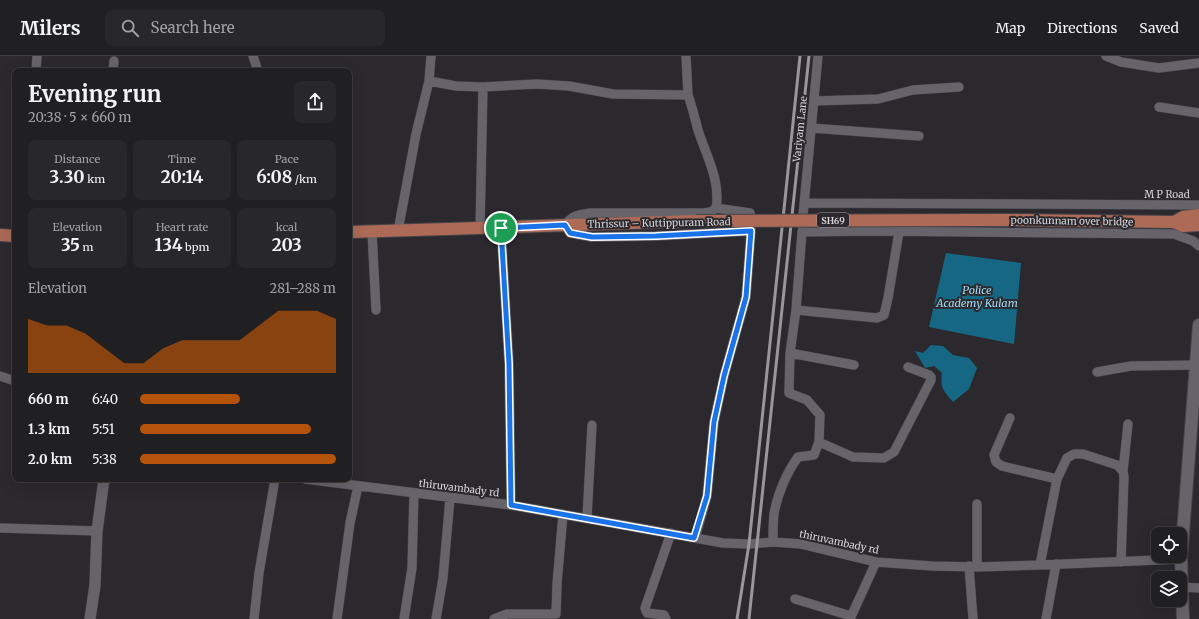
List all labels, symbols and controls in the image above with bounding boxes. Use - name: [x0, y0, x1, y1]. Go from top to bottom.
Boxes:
- search box: [105, 10, 385, 46]
- text: Milers: [20, 16, 81, 40]
- icon: search: [119, 17, 141, 39]
- text: Search here: [151, 18, 235, 37]
- text: Map: [995, 19, 1025, 37]
- text: Directions: [1047, 19, 1117, 37]
- text: Saved: [1139, 19, 1179, 37]
- text: Evening run: [28, 80, 162, 108]
- button: share: [294, 81, 336, 123]
- street label: Variyam Lane: [790, 95, 810, 164]
- text: 20:38 · 5 × 660 m: [28, 109, 132, 126]
- text: Distance: [54, 152, 100, 166]
- text: Time: [168, 152, 196, 166]
- text: Pace: [275, 152, 299, 166]
- text: 3.30: [50, 166, 85, 188]
- text: 20:14: [161, 166, 203, 188]
- text: 6:08: [256, 166, 292, 188]
- text: km: [85, 172, 105, 186]
- text: /km: [292, 172, 317, 186]
- street label: M P Road: [1144, 188, 1190, 201]
- pin: [484, 211, 518, 245]
- road number: SH69: [817, 213, 849, 227]
- street label: poonkunnam over bridge: [1011, 213, 1133, 229]
- street label: Thrissur – Kuttippuram Road: [587, 215, 731, 231]
- icon: arrive: [490, 217, 512, 239]
- text: Elevation: [52, 220, 102, 234]
- text: Heart rate: [156, 220, 208, 234]
- text: kcal: [276, 220, 297, 234]
- text: 35: [61, 234, 80, 256]
- text: 134: [155, 234, 182, 256]
- text: 203: [272, 234, 302, 256]
- text: m: [80, 240, 94, 254]
- text: bpm: [182, 240, 209, 254]
- text: Elevation: [28, 280, 87, 297]
- text: 281–288 m: [270, 280, 336, 297]
- water label: Police Academy Kulam: [935, 283, 1018, 310]
- text: 660 m: [28, 391, 69, 408]
- text: 6:40: [92, 391, 118, 408]
- text: 1.3 km: [28, 421, 70, 438]
- text: 5:51: [92, 421, 115, 438]
- text: 2.0 km: [28, 451, 72, 468]
- text: 5:38: [92, 451, 117, 468]
- street label: thiruvambady rd: [418, 477, 500, 499]
- street label: thiruvambady rd: [798, 527, 880, 557]
- map controls: [1151, 527, 1187, 607]
- button: locate: [1151, 527, 1187, 563]
- button: layers: [1151, 571, 1187, 607]

